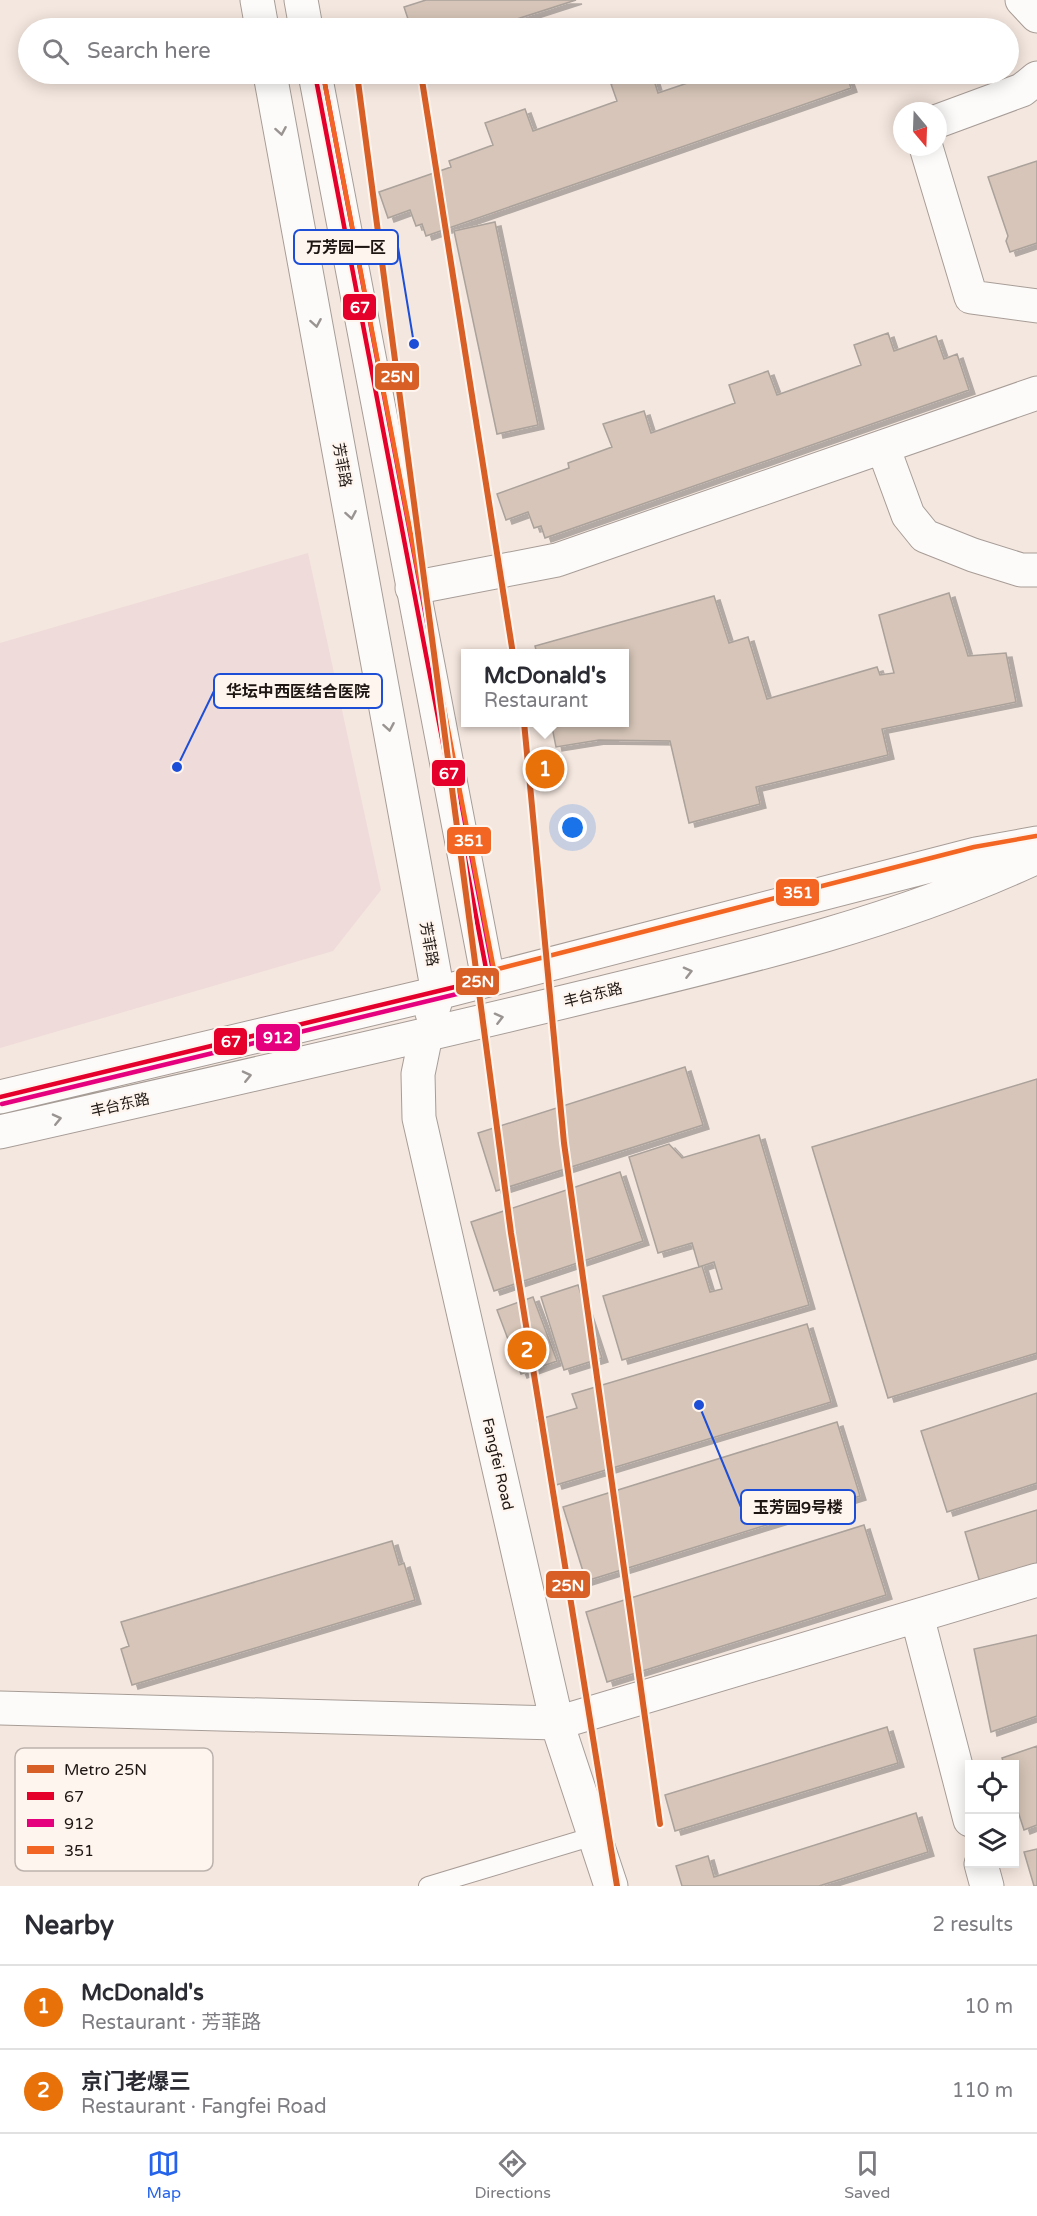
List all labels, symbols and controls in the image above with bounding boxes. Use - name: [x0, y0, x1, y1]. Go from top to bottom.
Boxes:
- search box: [18, 18, 1019, 84]
- icon: search: [39, 35, 72, 68]
- text: Search here: [87, 38, 211, 64]
- north arrow: [893, 102, 947, 156]
- one-way arrow: [274, 126, 287, 136]
- callout: 万芳园一区: [294, 230, 398, 264]
- text: 万芳园一区: [306, 238, 386, 258]
- line badge: 67: [342, 293, 377, 321]
- text: 67: [350, 298, 370, 318]
- one-way arrow: [309, 318, 322, 328]
- line badge: 25N: [374, 362, 420, 391]
- text: 25N: [381, 367, 413, 387]
- street label: 芳菲路: [329, 441, 355, 489]
- one-way arrow: [344, 509, 357, 519]
- popup: [461, 649, 629, 727]
- text: McDonald's: [484, 663, 606, 689]
- callout: 华坛中西医结合医院: [214, 674, 382, 708]
- text: 华坛中西医结合医院: [226, 682, 370, 702]
- text: Restaurant: [484, 689, 588, 713]
- one-way arrow: [382, 722, 395, 732]
- pin: 1: [526, 746, 564, 792]
- line badge: 67: [431, 759, 466, 787]
- text: 67: [439, 764, 459, 784]
- your location: [558, 813, 587, 842]
- line badge: 351: [446, 826, 492, 855]
- text: 351: [454, 831, 484, 851]
- line badge: 351: [775, 878, 820, 907]
- text: 351: [783, 883, 813, 903]
- street label: 芳菲路: [416, 920, 442, 968]
- one-way arrow: [683, 966, 693, 979]
- line badge: 25N: [455, 967, 500, 996]
- text: 25N: [462, 972, 494, 992]
- street label: 丰台东路: [562, 979, 624, 1011]
- one-way arrow: [493, 1012, 503, 1025]
- line badge: 912: [255, 1023, 301, 1052]
- line badge: 67: [213, 1027, 248, 1056]
- text: 912: [263, 1028, 293, 1048]
- text: 67: [221, 1032, 241, 1052]
- one-way arrow: [242, 1070, 252, 1083]
- street label: 丰台东路: [89, 1089, 151, 1121]
- one-way arrow: [52, 1113, 62, 1126]
- pin: 2: [508, 1328, 546, 1372]
- street label: Fangfei Road: [479, 1416, 517, 1512]
- callout: 玉芳园9号楼: [741, 1490, 855, 1524]
- text: 玉芳园9号楼: [753, 1498, 843, 1518]
- line badge: 25N: [545, 1570, 591, 1599]
- text: 25N: [552, 1576, 584, 1596]
- legend: [15, 1748, 213, 1871]
- text: Metro 25N: [64, 1760, 147, 1780]
- map controls: [965, 1760, 1019, 1868]
- button: locate: [965, 1760, 1019, 1814]
- text: 67: [64, 1787, 84, 1807]
- text: 912: [64, 1814, 94, 1834]
- button: layers: [965, 1814, 1019, 1868]
- text: 351: [64, 1841, 94, 1861]
- text: Nearby: [24, 1910, 114, 1941]
- text: 2 results: [933, 1913, 1013, 1937]
- text: McDonald's: [81, 1980, 204, 2006]
- text: 1: [37, 1995, 50, 2019]
- text: 10 m: [964, 1995, 1013, 2019]
- text: Restaurant · 芳菲路: [81, 2011, 261, 2035]
- text: 京门老爆三: [81, 2069, 191, 2095]
- text: 2: [37, 2079, 50, 2103]
- text: 110 m: [952, 2079, 1013, 2103]
- text: Restaurant · Fangfei Road: [81, 2095, 327, 2119]
- tab: Map: [147, 2147, 181, 2203]
- tab: Directions: [474, 2147, 551, 2203]
- tab: Saved: [844, 2147, 890, 2203]

